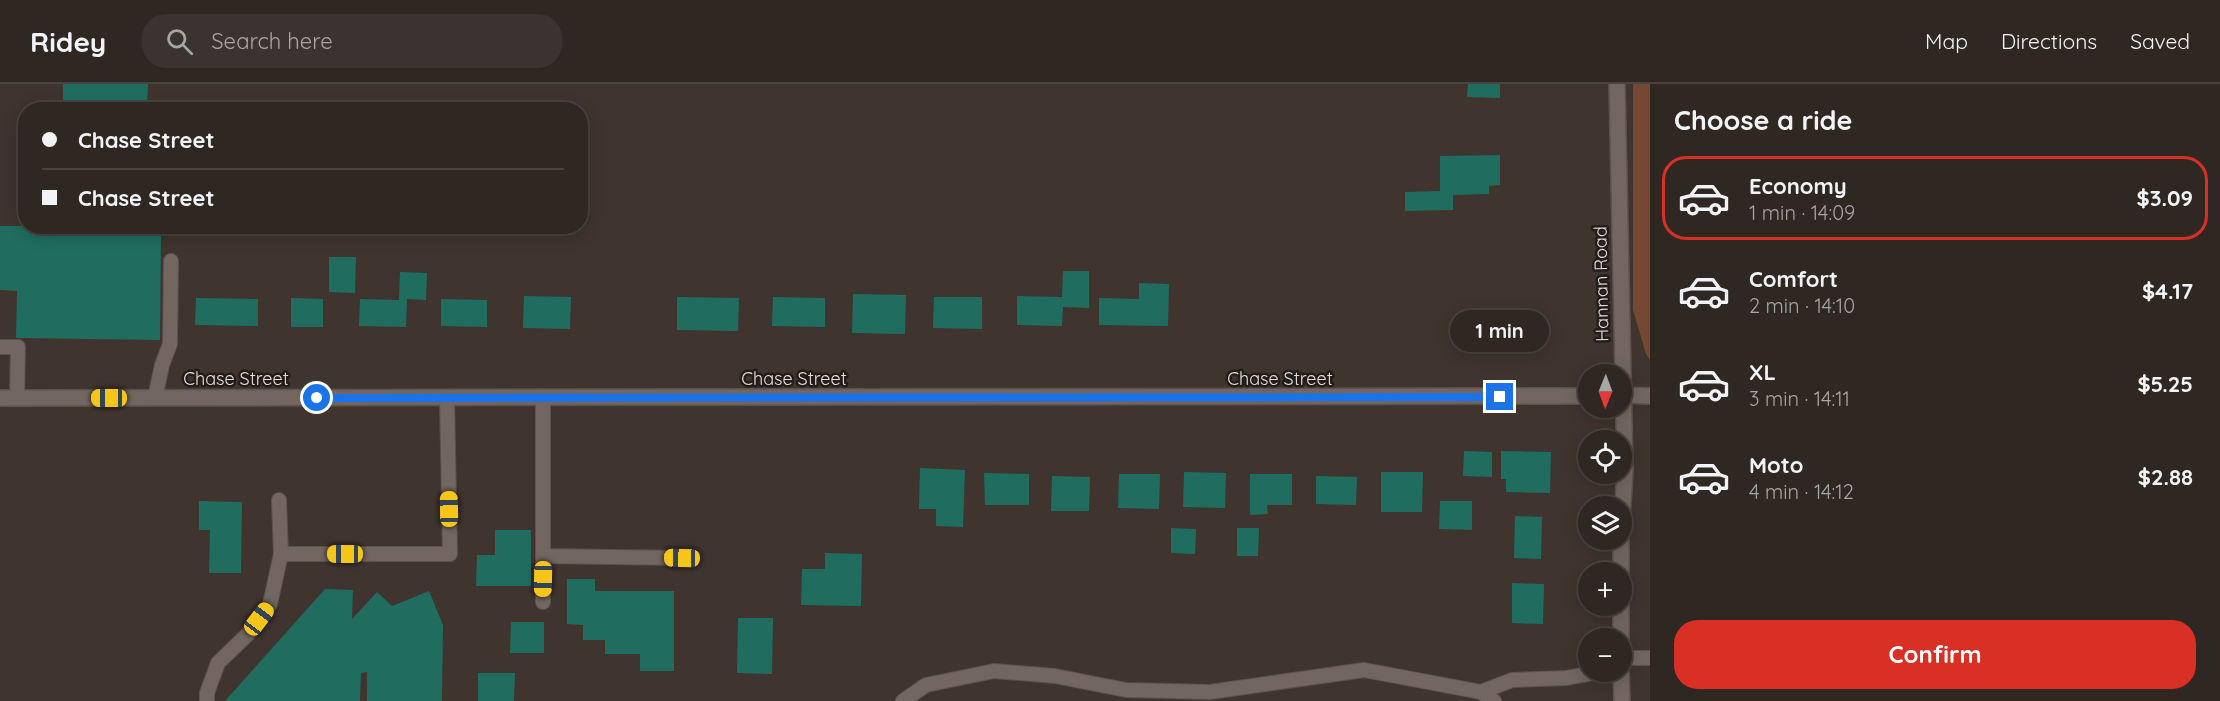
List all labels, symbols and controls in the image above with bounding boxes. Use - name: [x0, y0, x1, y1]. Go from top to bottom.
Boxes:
- search box: [142, 14, 562, 68]
- text: Ridey: [30, 24, 106, 59]
- icon: search: [163, 25, 196, 58]
- text: Search here: [211, 27, 333, 55]
- text: Map: [1925, 28, 1968, 54]
- text: Directions: [2001, 28, 2097, 54]
- text: Saved: [2130, 28, 2190, 54]
- text: Choose a ride: [1674, 103, 1852, 137]
- text: Chase Street: [78, 126, 214, 154]
- icon: car: [1677, 171, 1731, 225]
- text: Economy: [1749, 172, 1847, 200]
- text: Chase Street: [78, 184, 214, 212]
- text: $3.09: [2137, 184, 2193, 212]
- text: 1 min · 14:09: [1749, 200, 1855, 225]
- street label: Hannan Road: [1588, 226, 1614, 342]
- icon: car: [1677, 264, 1731, 318]
- text: Comfort: [1749, 265, 1838, 293]
- text: $4.17: [2142, 277, 2193, 305]
- text: 2 min · 14:10: [1749, 293, 1855, 318]
- callout: 1 min: [1450, 310, 1550, 352]
- text: 1 min: [1475, 318, 1524, 343]
- icon: car: [1677, 357, 1731, 411]
- text: XL: [1749, 358, 1776, 386]
- north arrow: [1578, 364, 1632, 418]
- map controls: [1578, 364, 1632, 682]
- street label: Chase Street: [183, 367, 289, 390]
- street label: Chase Street: [741, 367, 847, 390]
- street label: Chase Street: [1227, 367, 1333, 390]
- text: $5.25: [2137, 370, 2193, 398]
- route end: [1486, 383, 1513, 410]
- route start: [303, 384, 330, 411]
- text: 3 min · 14:11: [1749, 386, 1850, 411]
- car: [91, 389, 127, 407]
- button: locate: [1578, 430, 1632, 484]
- icon: car: [1677, 450, 1731, 504]
- text: Moto: [1749, 451, 1803, 479]
- text: $2.88: [2138, 463, 2193, 491]
- text: 4 min · 14:12: [1749, 479, 1854, 504]
- car: [440, 491, 458, 527]
- button: layers: [1578, 496, 1632, 550]
- car: [327, 545, 363, 563]
- car: [664, 549, 700, 567]
- car: [534, 561, 552, 597]
- button: +: [1578, 562, 1632, 616]
- car: [241, 599, 277, 639]
- button: Confirm: [1674, 620, 2196, 689]
- button: −: [1578, 628, 1632, 682]

